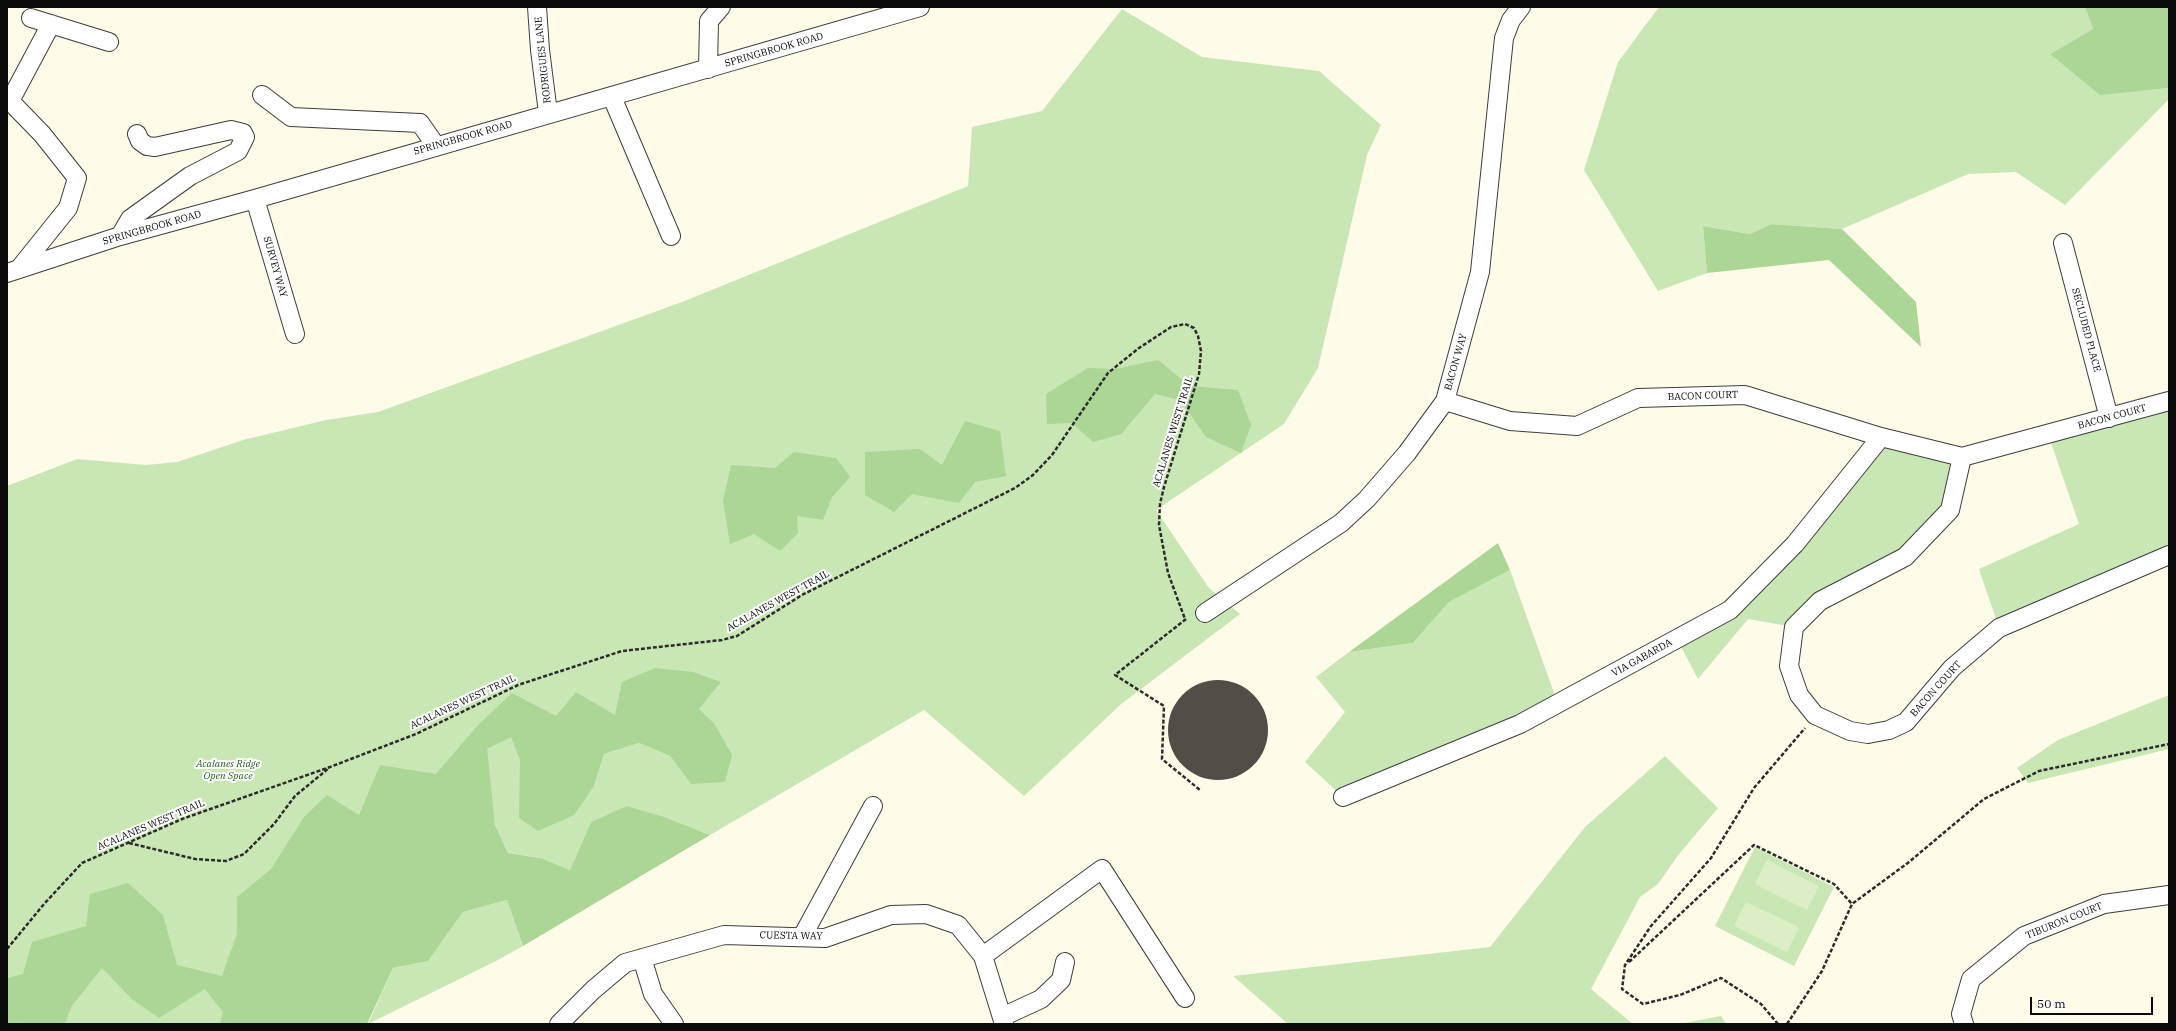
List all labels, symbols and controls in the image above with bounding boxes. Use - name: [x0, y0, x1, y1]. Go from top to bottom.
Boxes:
- street label: RODRIGUES LANE: [532, 16, 554, 104]
- street label: SPRINGBROOK ROAD: [723, 30, 825, 70]
- street label: SPRINGBROOK ROAD: [412, 118, 514, 158]
- street label: SPRINGBROOK ROAD: [101, 208, 203, 248]
- street label: SURVEY WAY: [261, 235, 289, 299]
- street label: SECLUDED PLACE: [2069, 287, 2103, 373]
- street label: BACON WAY: [1442, 332, 1470, 392]
- street label: ACALANES WEST TRAIL: [1150, 375, 1196, 489]
- street label: BACON COURT: [1668, 389, 1738, 403]
- street label: BACON COURT: [2076, 402, 2148, 432]
- street label: ACALANES WEST TRAIL: [725, 568, 831, 634]
- street label: VIA GABARDA: [1610, 637, 1674, 679]
- street label: BACON COURT: [1908, 659, 1964, 719]
- street label: ACALANES WEST TRAIL: [408, 672, 518, 732]
- park label: Acalanes Ridge Open Space: [196, 758, 260, 782]
- street label: ACALANES WEST TRAIL: [96, 797, 206, 853]
- street label: TIBURON COURT: [2024, 900, 2104, 942]
- street label: CUESTA WAY: [759, 929, 823, 943]
- scale bar: [2032, 989, 2155, 1015]
- text: 50 m: [2037, 996, 2066, 1011]

